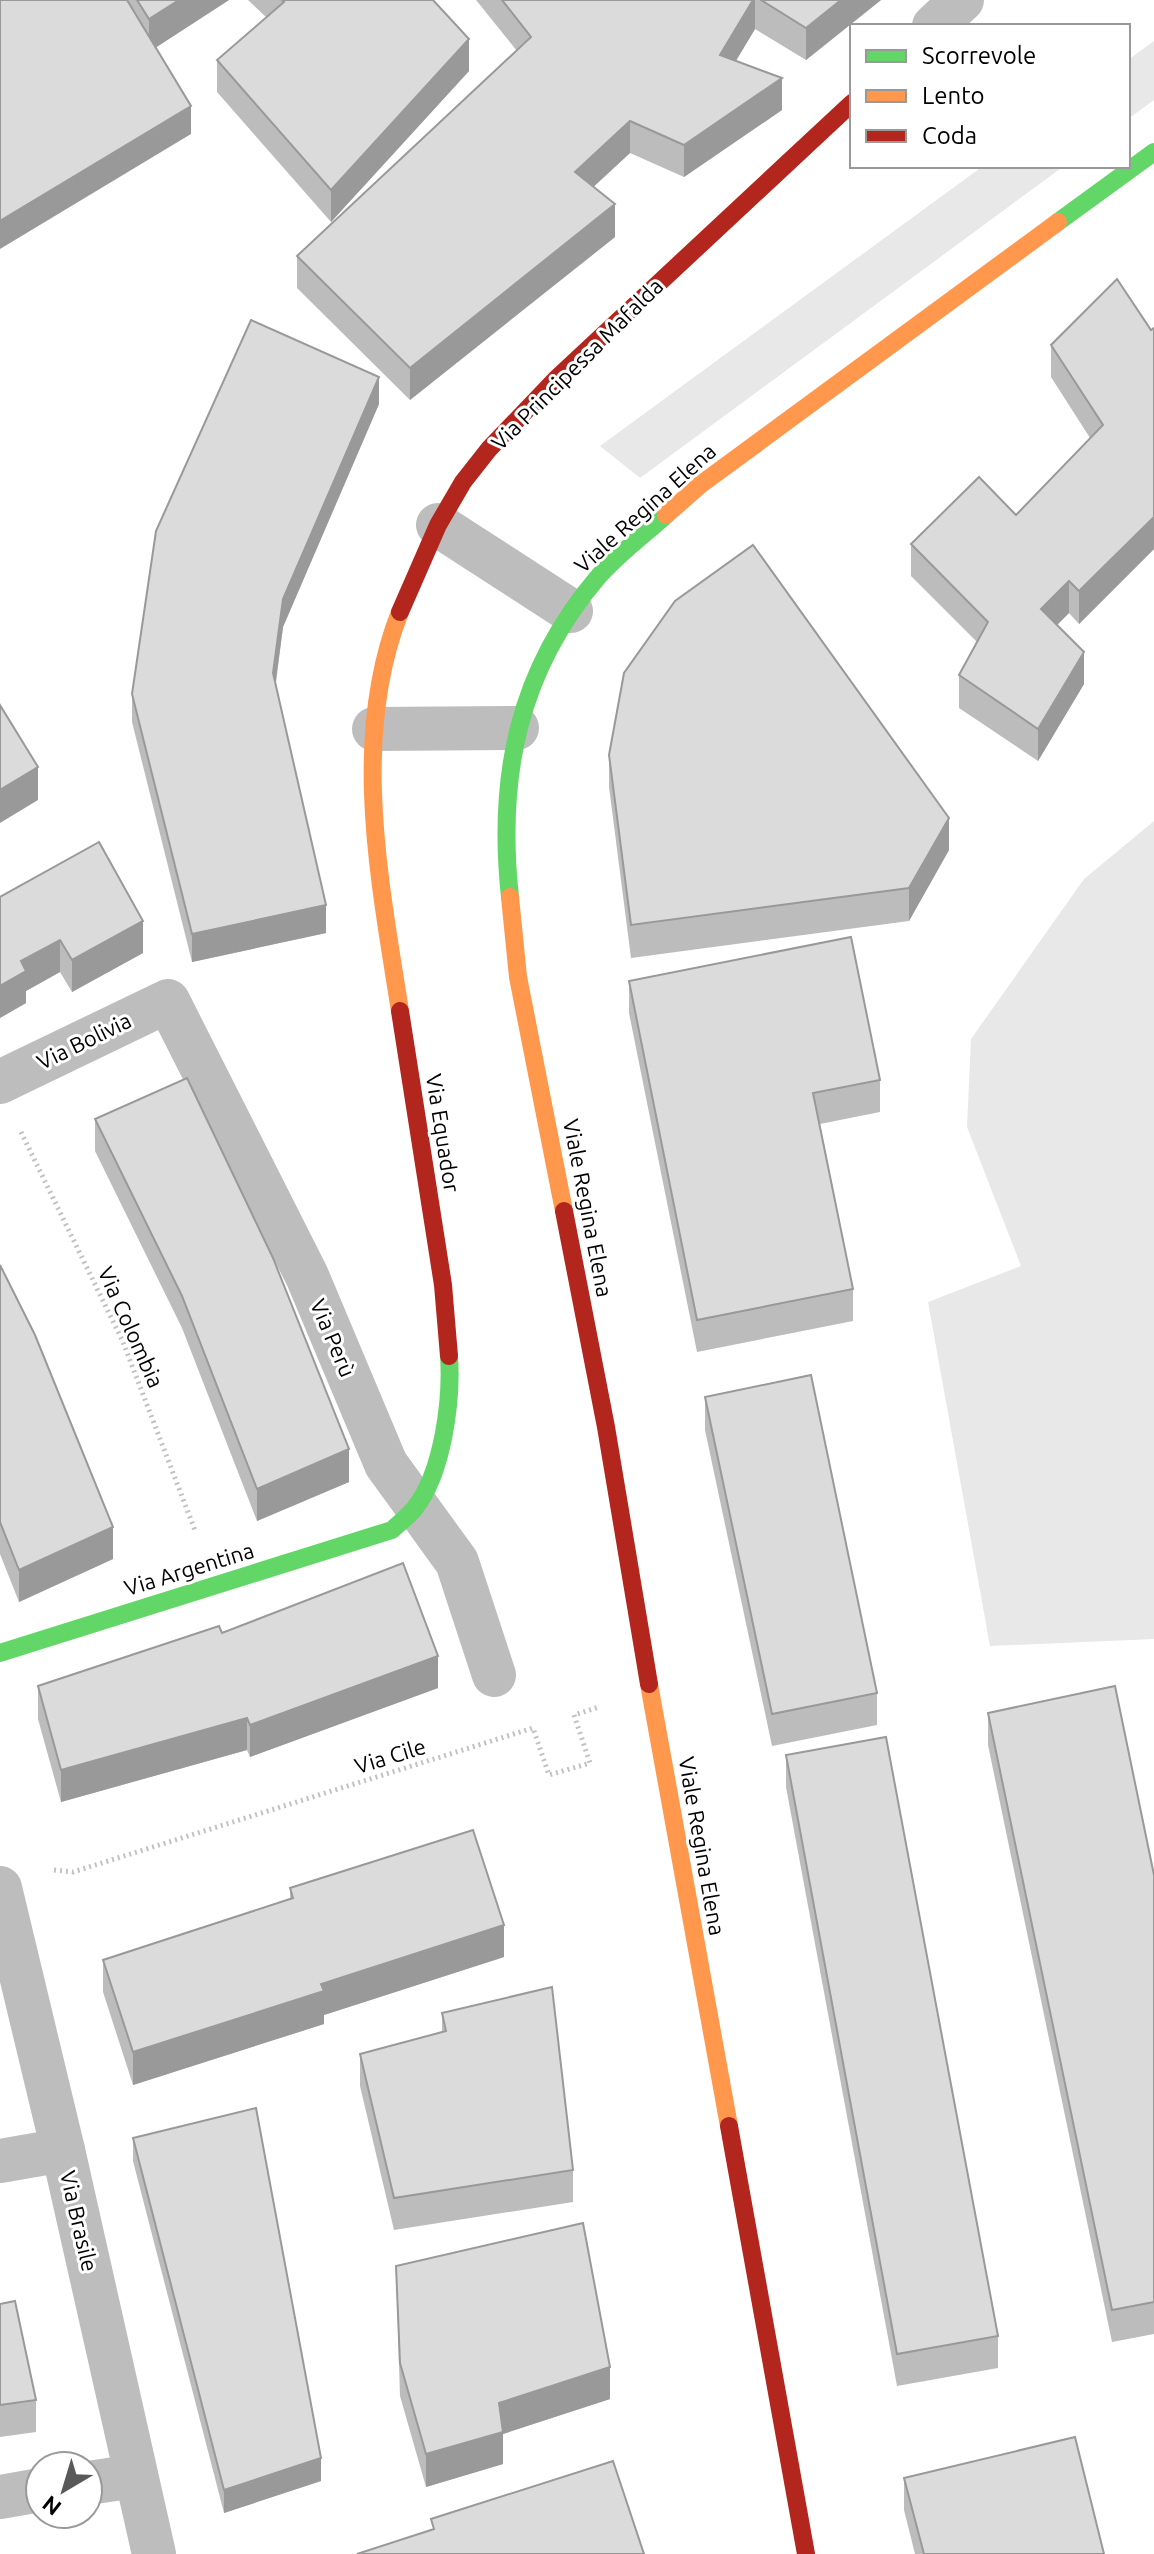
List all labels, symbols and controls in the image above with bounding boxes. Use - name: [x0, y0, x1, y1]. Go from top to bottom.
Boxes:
- legend: [850, 24, 1130, 168]
- text: Scorrevole: [922, 42, 1036, 69]
- text: Lento: [922, 82, 985, 109]
- text: Coda: [922, 122, 977, 149]
- street label: Via Principessa Mafalda: [486, 273, 667, 454]
- street label: Viale Regina Elena: [569, 438, 720, 578]
- street label: Via Bolivia: [33, 1007, 135, 1074]
- street label: Via Equador: [422, 1072, 465, 1195]
- street label: Viale Regina Elena: [559, 1117, 618, 1299]
- street label: Via Colombia: [94, 1262, 169, 1391]
- street label: Via Perù: [306, 1295, 361, 1380]
- street label: Via Argentina: [121, 1537, 257, 1600]
- street label: Via Cile: [351, 1733, 428, 1778]
- street label: Viale Regina Elena: [674, 1755, 731, 1937]
- street label: Via Brasile: [56, 2168, 103, 2274]
- north arrow: [24, 2450, 104, 2530]
- text: N: [37, 2491, 66, 2521]

